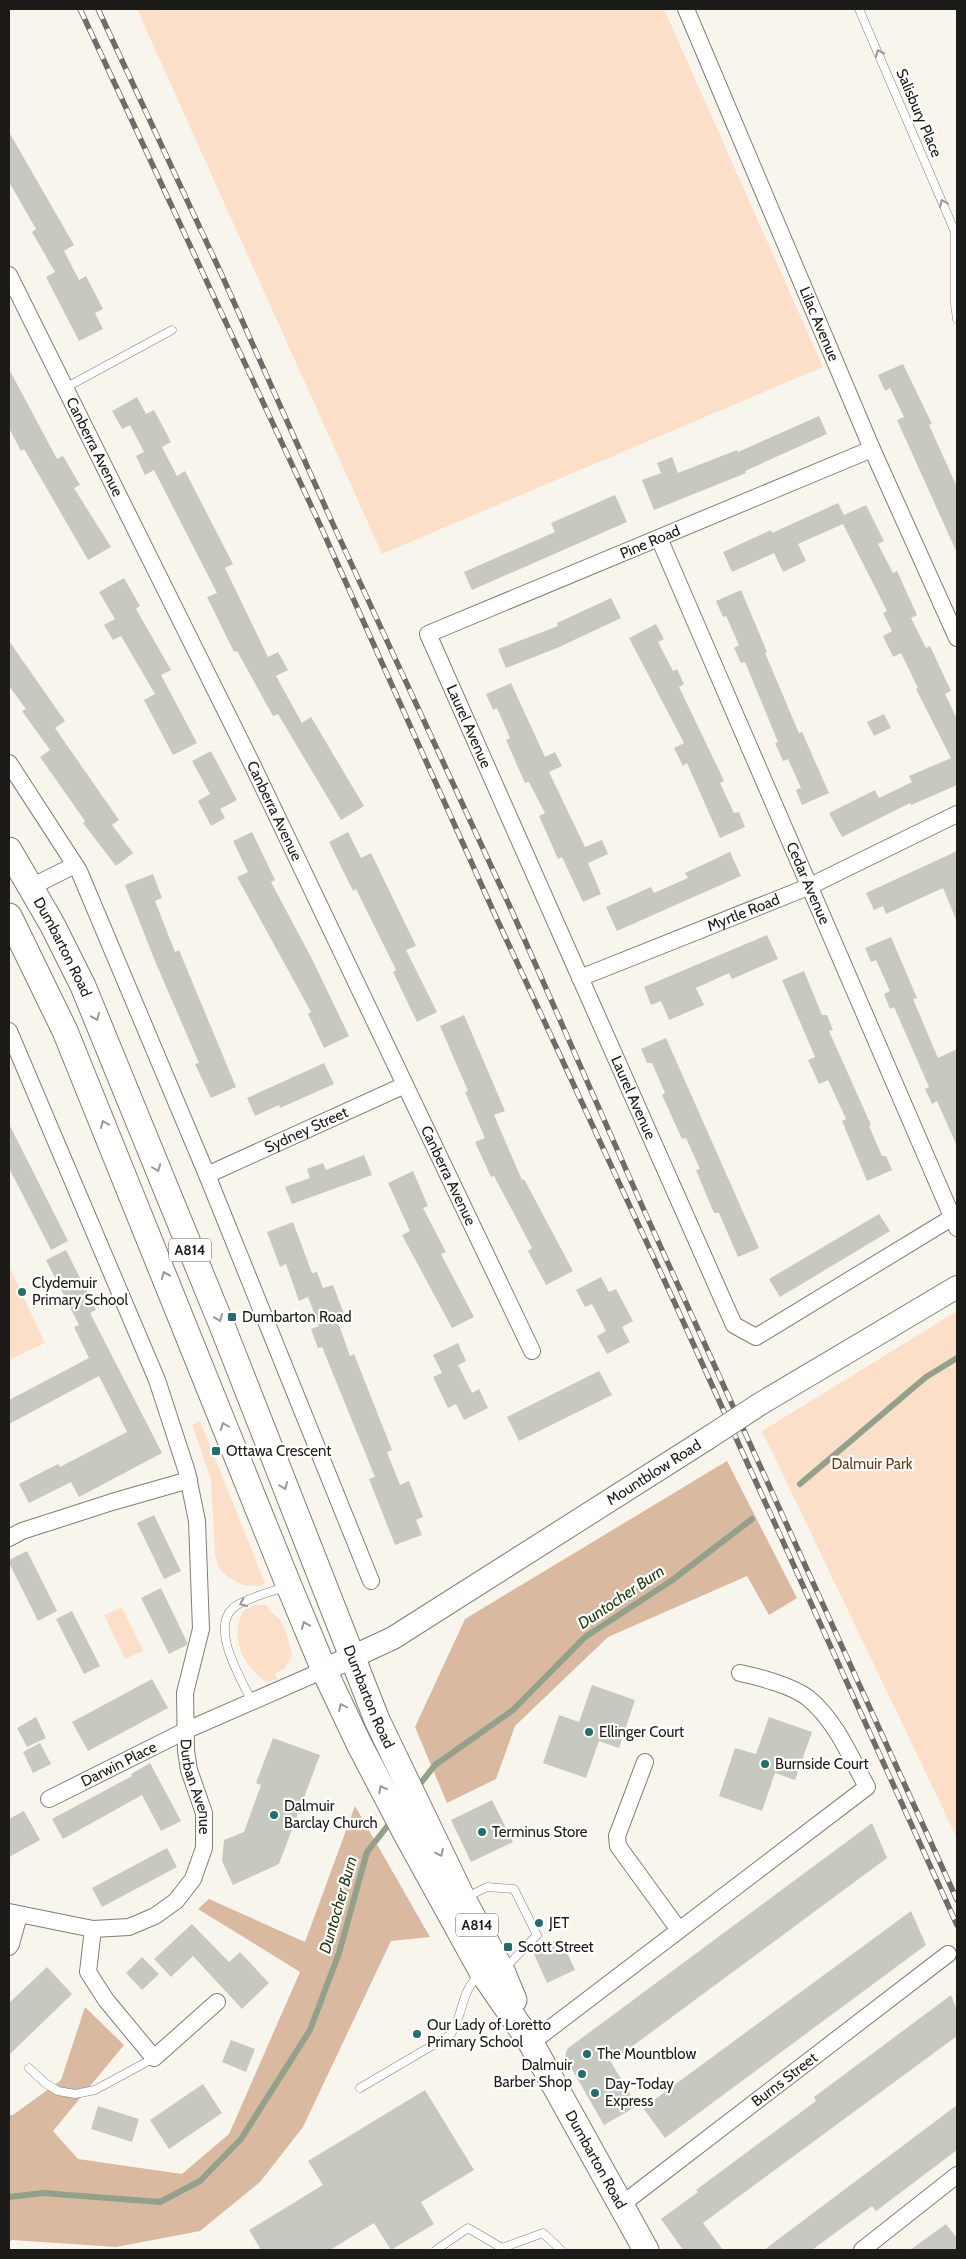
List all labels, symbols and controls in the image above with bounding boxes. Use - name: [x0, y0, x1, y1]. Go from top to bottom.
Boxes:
- one-way arrow: [874, 49, 885, 58]
- street label: Salisbury Place: [892, 66, 946, 160]
- one-way arrow: [938, 199, 949, 208]
- street label: Lilac Avenue: [795, 284, 843, 364]
- street label: Canberra Avenue: [62, 394, 127, 500]
- street label: Pine Road: [617, 521, 683, 563]
- street label: Laurel Avenue: [443, 682, 495, 771]
- street label: Canberra Avenue: [243, 758, 306, 864]
- street label: Cedar Avenue: [782, 839, 834, 927]
- street label: Myrtle Road: [705, 890, 782, 935]
- street label: Dumbarton Road: [29, 894, 95, 1000]
- one-way arrow: [90, 1012, 101, 1021]
- street label: Laurel Avenue: [607, 1053, 660, 1142]
- street label: Sydney Street: [262, 1103, 351, 1157]
- one-way arrow: [99, 1121, 109, 1129]
- street label: Canberra Avenue: [417, 1123, 480, 1229]
- one-way arrow: [151, 1163, 161, 1172]
- road number: A814: [169, 1238, 211, 1262]
- one-way arrow: [161, 1271, 171, 1280]
- place label: Clydemuir Primary School: [32, 1274, 129, 1309]
- marker: Clydemuir Primary School: [16, 1286, 28, 1298]
- place label: Dumbarton Road: [242, 1308, 352, 1326]
- marker: Dumbarton Road: [226, 1311, 238, 1323]
- one-way arrow: [212, 1313, 223, 1322]
- one-way arrow: [220, 1422, 230, 1431]
- street label: Mountblow Road: [603, 1436, 704, 1509]
- place label: Ottawa Crescent: [226, 1442, 331, 1460]
- marker: Ottawa Crescent: [210, 1445, 222, 1457]
- park label: Dalmuir Park: [832, 1455, 913, 1473]
- one-way arrow: [278, 1481, 288, 1490]
- water label: Duntocher Burn: [574, 1561, 668, 1633]
- one-way arrow: [240, 1597, 249, 1607]
- one-way arrow: [301, 1622, 311, 1630]
- street label: Dumbarton Road: [340, 1643, 398, 1751]
- one-way arrow: [337, 1703, 348, 1712]
- place label: Ellinger Court: [599, 1723, 684, 1741]
- marker: Ellinger Court: [583, 1726, 595, 1738]
- street label: Darwin Place: [78, 1738, 160, 1791]
- street label: Durban Avenue: [177, 1739, 213, 1835]
- place label: Burnside Court: [775, 1755, 869, 1773]
- marker: Burnside Court: [759, 1758, 771, 1770]
- one-way arrow: [379, 1785, 389, 1794]
- place label: Dalmuir Barclay Church: [284, 1797, 378, 1832]
- marker: Dalmuir Barclay Church: [268, 1809, 280, 1821]
- place label: Terminus Store: [492, 1823, 588, 1841]
- marker: Terminus Store: [476, 1826, 488, 1838]
- one-way arrow: [434, 1848, 444, 1857]
- water label: Duntocher Burn: [315, 1854, 361, 1956]
- road number: A814: [456, 1914, 498, 1936]
- place label: JET: [548, 1914, 569, 1932]
- marker: JET: [533, 1917, 545, 1929]
- place label: Scott Street: [518, 1938, 594, 1956]
- marker: Scott Street: [502, 1941, 514, 1953]
- place label: Our Lady of Loretto Primary School: [427, 2016, 551, 2051]
- marker: Our Lady of Loretto Primary School: [411, 2028, 423, 2040]
- place label: The Mountblow: [597, 2045, 696, 2063]
- marker: The Mountblow: [581, 2048, 593, 2060]
- street label: Burns Street: [748, 2049, 821, 2110]
- place label: Dalmuir Barber Shop: [494, 2056, 572, 2091]
- marker: Dalmuir Barber Shop: [576, 2068, 588, 2080]
- place label: Day-Today Express: [605, 2075, 674, 2110]
- marker: Day-Today Express: [589, 2087, 601, 2099]
- street label: Dumbarton Road: [561, 2107, 630, 2212]

